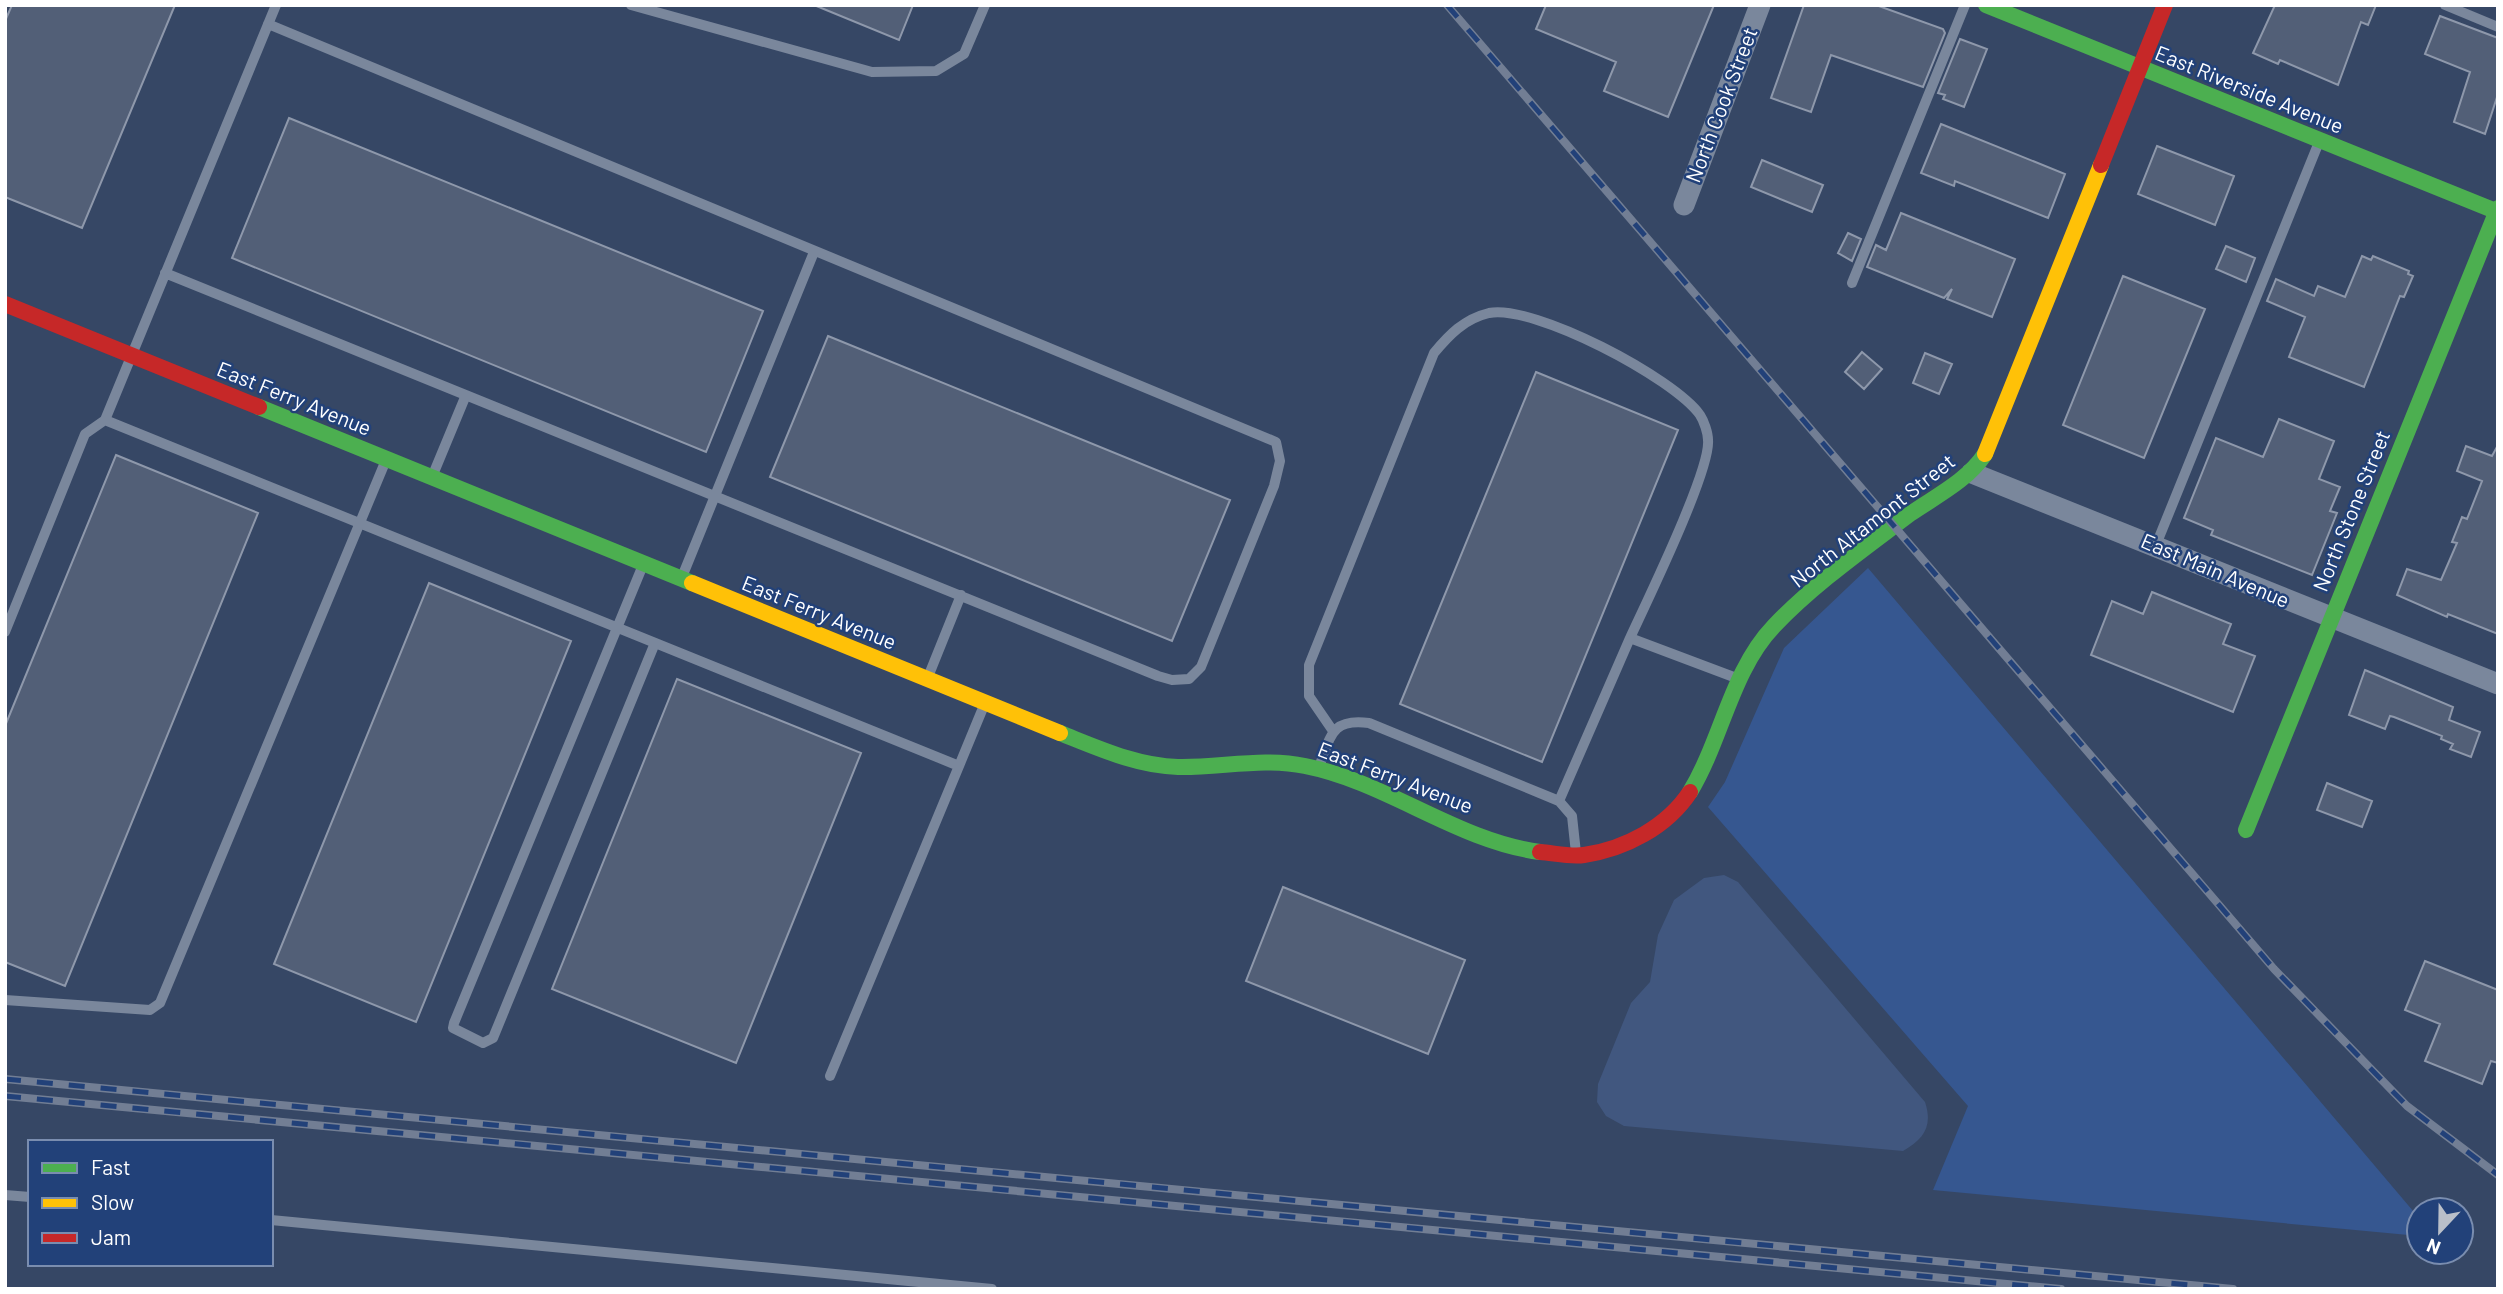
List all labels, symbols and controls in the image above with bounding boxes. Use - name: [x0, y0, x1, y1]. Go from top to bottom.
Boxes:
- street label: North Cook Street: [1679, 23, 1762, 186]
- street label: East Riverside Avenue: [2152, 39, 2347, 138]
- street label: East Ferry Avenue: [214, 355, 375, 440]
- street label: North Stone Street: [2307, 426, 2394, 595]
- street label: North Altamont Street: [1785, 448, 1959, 592]
- street label: East Main Avenue: [2138, 527, 2294, 612]
- street label: East Ferry Avenue: [739, 569, 900, 654]
- street label: East Ferry Avenue: [1314, 736, 1477, 818]
- legend: [28, 1140, 273, 1266]
- text: Fast: [91, 1154, 131, 1179]
- text: Slow: [91, 1189, 134, 1214]
- north arrow: [2405, 1196, 2475, 1266]
- text: Jam: [91, 1224, 131, 1249]
- text: N: [2423, 1234, 2444, 1260]

